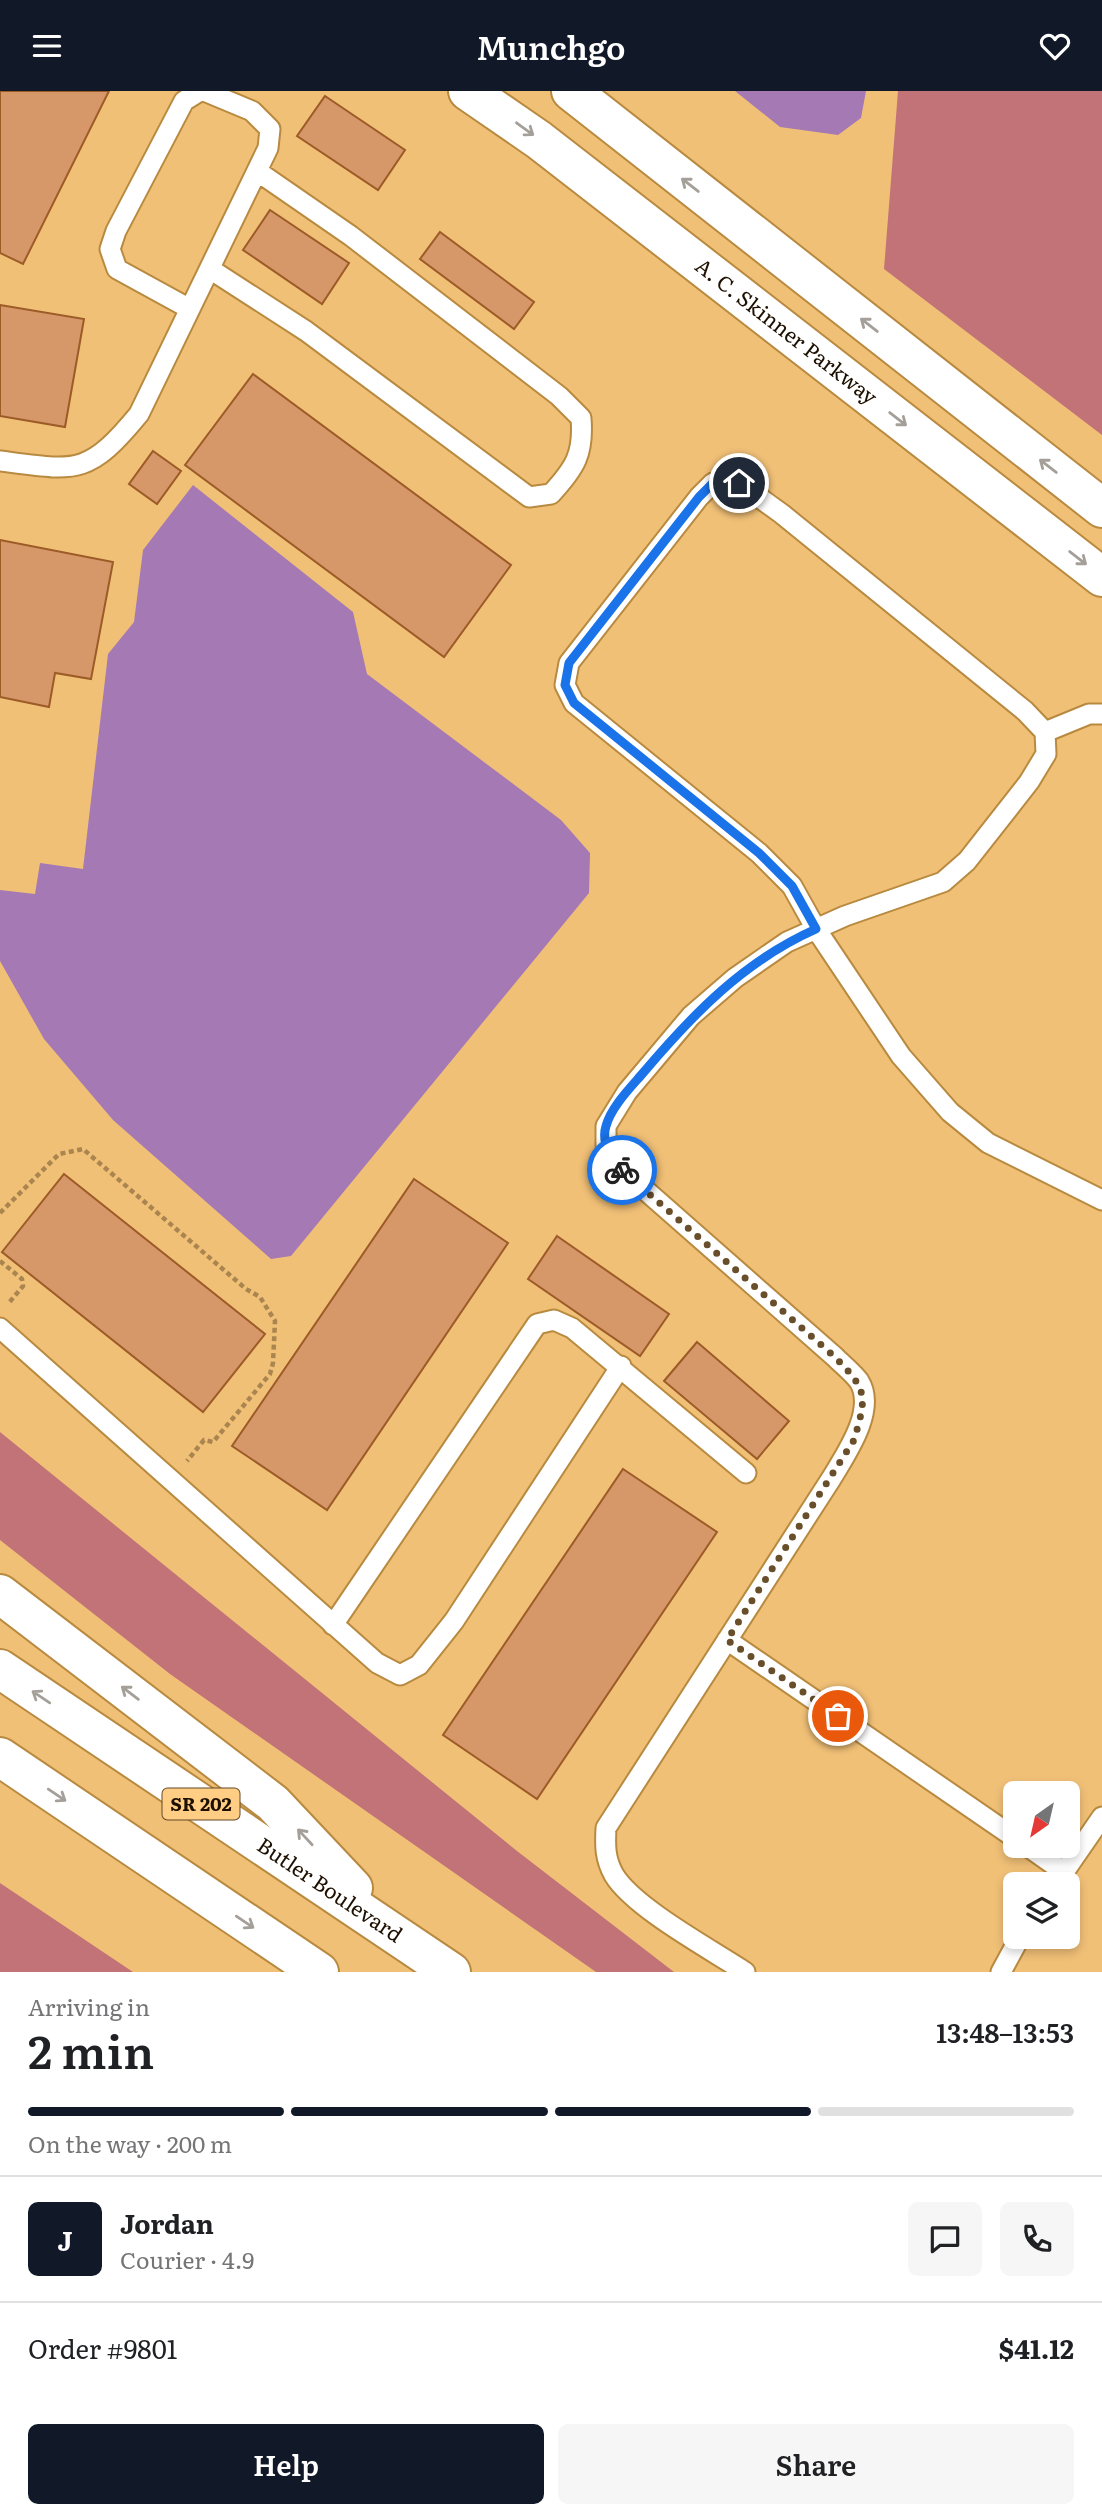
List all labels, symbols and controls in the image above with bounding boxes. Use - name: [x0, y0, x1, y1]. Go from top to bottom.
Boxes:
- text: Munchgo: [477, 22, 626, 70]
- icon: menu: [28, 27, 66, 65]
- icon: heart: [1036, 27, 1074, 65]
- one-way arrow: [515, 122, 534, 137]
- one-way arrow: [682, 177, 700, 192]
- street label: A. C. Skinner Parkway: [690, 249, 886, 411]
- one-way arrow: [861, 318, 879, 333]
- one-way arrow: [889, 411, 907, 426]
- pin: [709, 453, 769, 513]
- one-way arrow: [1040, 458, 1058, 473]
- icon: home: [720, 464, 758, 502]
- one-way arrow: [1068, 551, 1087, 566]
- courier: [587, 1135, 657, 1205]
- icon: bike: [603, 1151, 641, 1189]
- one-way arrow: [121, 1686, 139, 1701]
- pin: [808, 1686, 868, 1746]
- one-way arrow: [32, 1690, 52, 1704]
- icon: bag: [819, 1697, 857, 1735]
- north arrow: [1003, 1781, 1080, 1859]
- map controls: [1003, 1781, 1080, 1949]
- one-way arrow: [46, 1789, 66, 1803]
- road number: SR 202: [162, 1789, 240, 1819]
- street label: Butler Boulevard: [252, 1828, 410, 1949]
- one-way arrow: [297, 1829, 314, 1846]
- button: layers: [1003, 1872, 1080, 1949]
- one-way arrow: [235, 1915, 254, 1930]
- text: Arriving in: [28, 1989, 150, 2023]
- text: 13:48–13:53: [936, 2012, 1074, 2051]
- text: 2 min: [28, 2015, 154, 2083]
- text: On the way · 200 m: [28, 2126, 232, 2160]
- button: chat: [908, 2202, 982, 2276]
- button: phone: [1000, 2202, 1074, 2276]
- text: Jordan: [120, 2203, 214, 2242]
- text: J: [58, 2220, 72, 2259]
- text: Courier · 4.9: [120, 2242, 254, 2276]
- text: Order #9801: [28, 2328, 177, 2367]
- text: $41.12: [999, 2328, 1074, 2367]
- button: Help: [28, 2424, 544, 2504]
- button: Share: [558, 2424, 1074, 2504]

